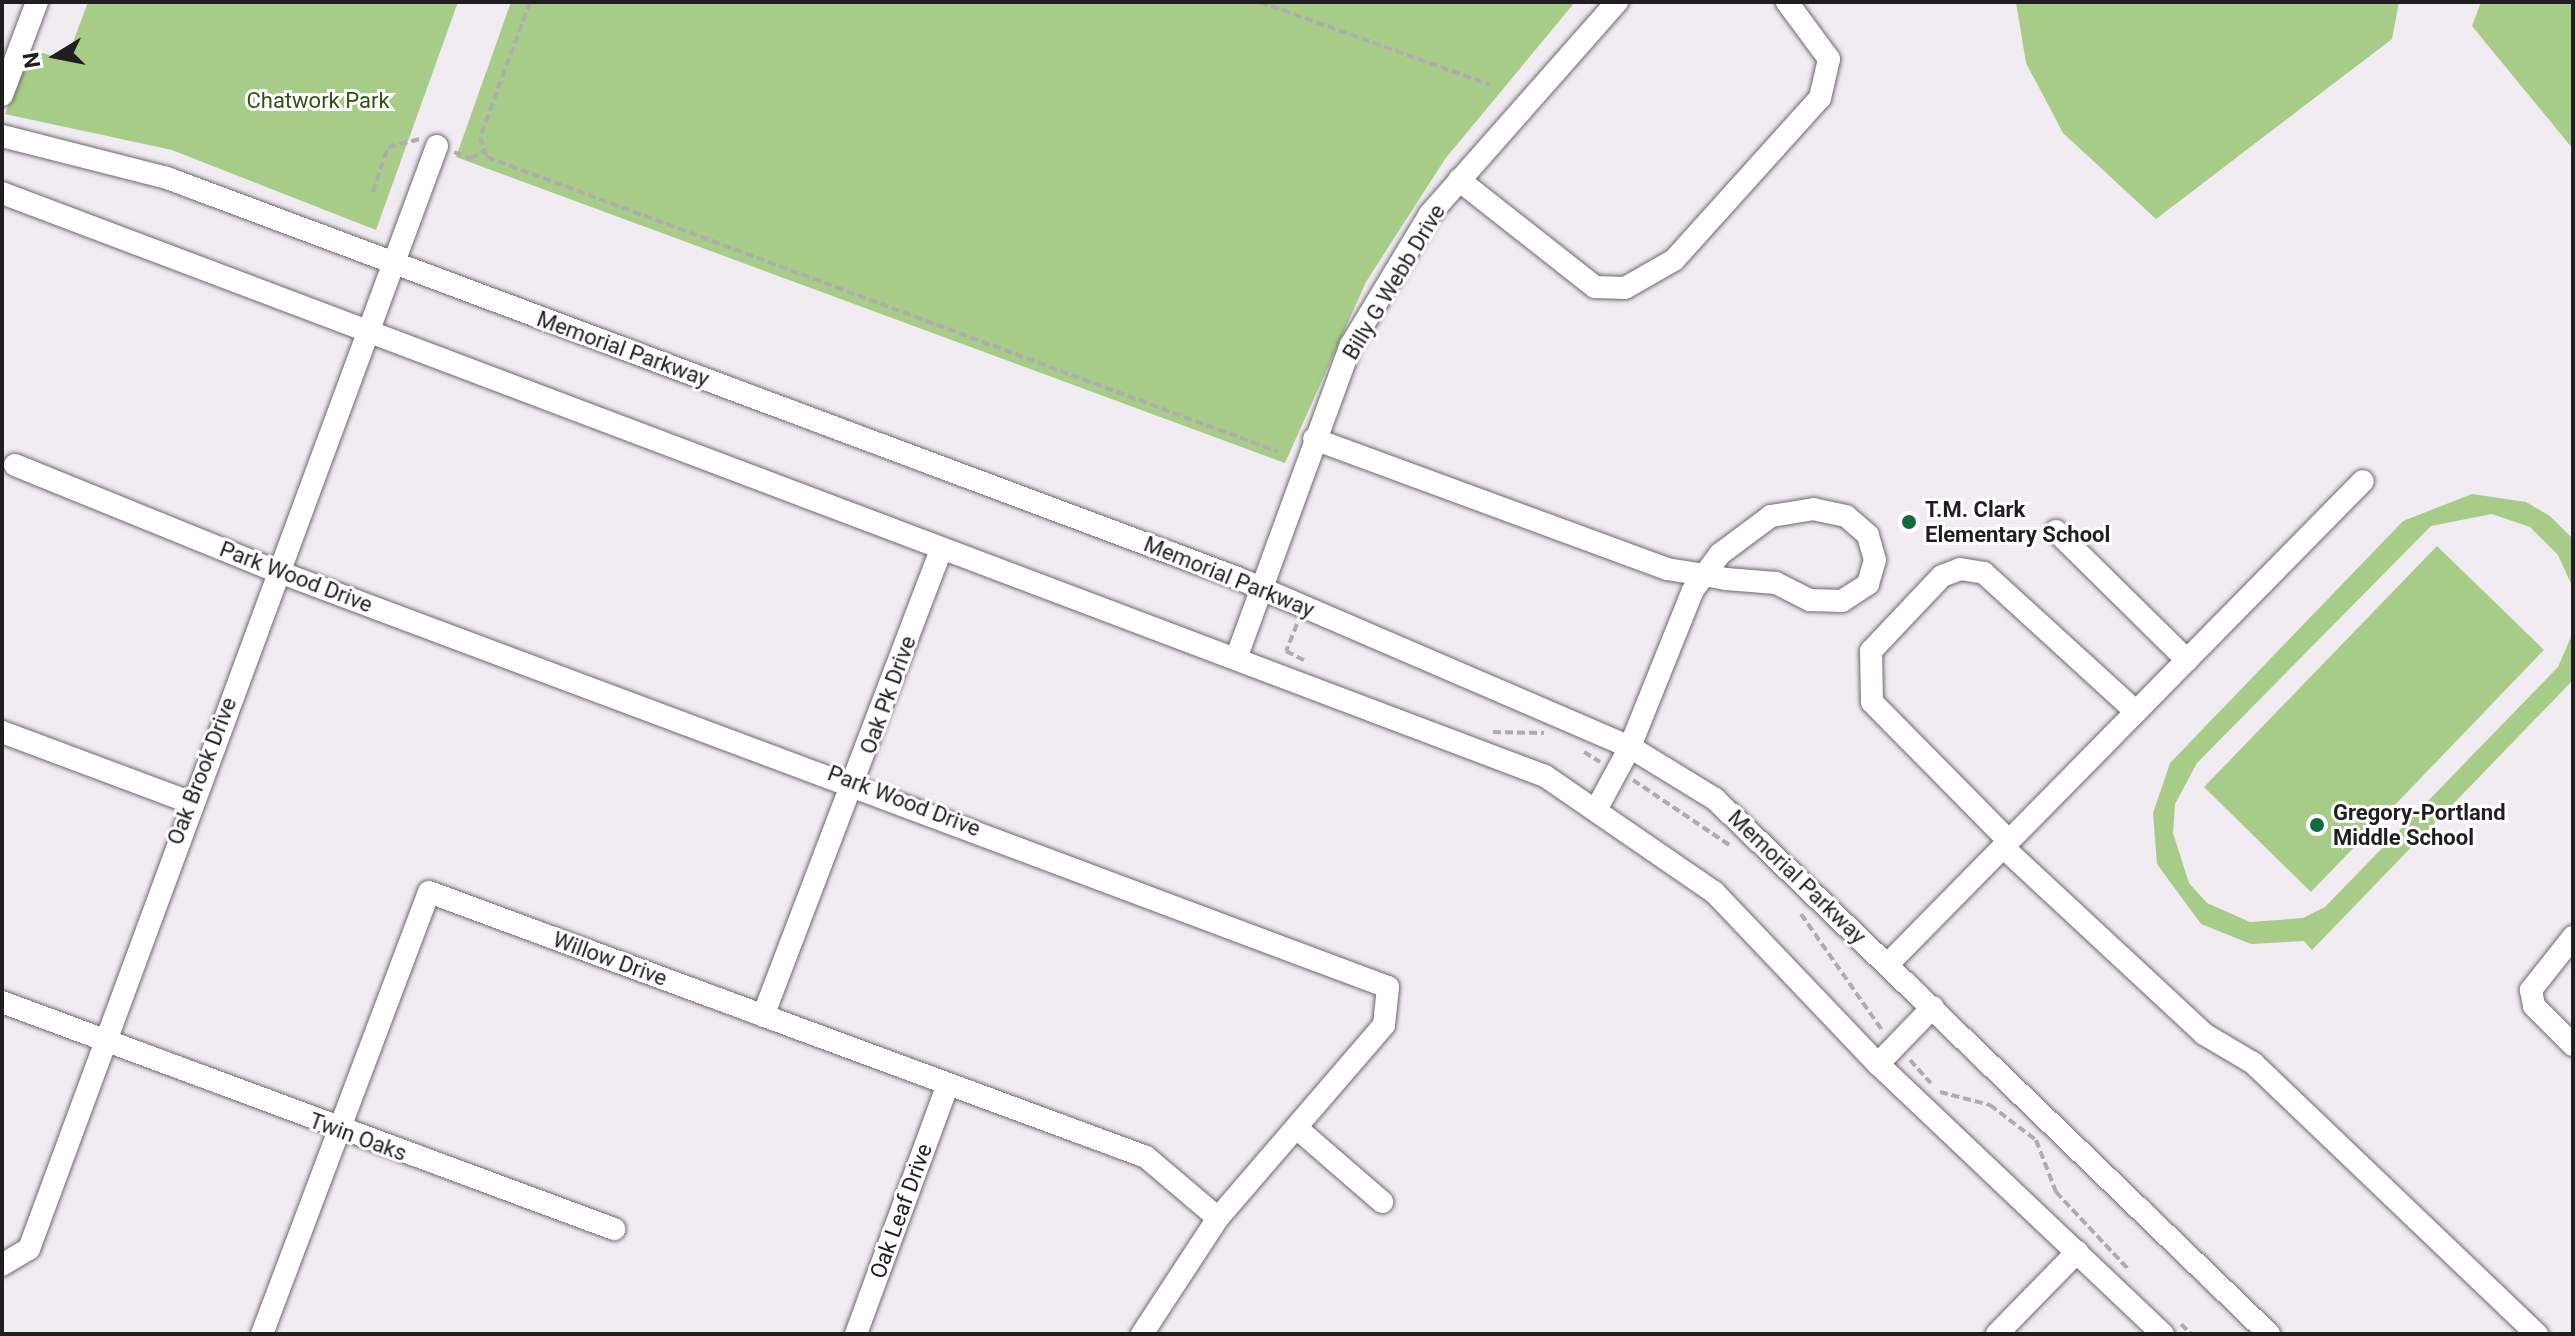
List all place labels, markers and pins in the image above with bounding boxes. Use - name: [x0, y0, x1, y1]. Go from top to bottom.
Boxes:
- place label: T.M. Clark Elementary School: [1925, 496, 2110, 548]
- marker: T.M. Clark Elementary School: [1900, 513, 1918, 531]
- place label: Gregory-Portland Middle School: [2333, 799, 2506, 850]
- marker: Gregory-Portland Middle School: [2308, 816, 2326, 834]

